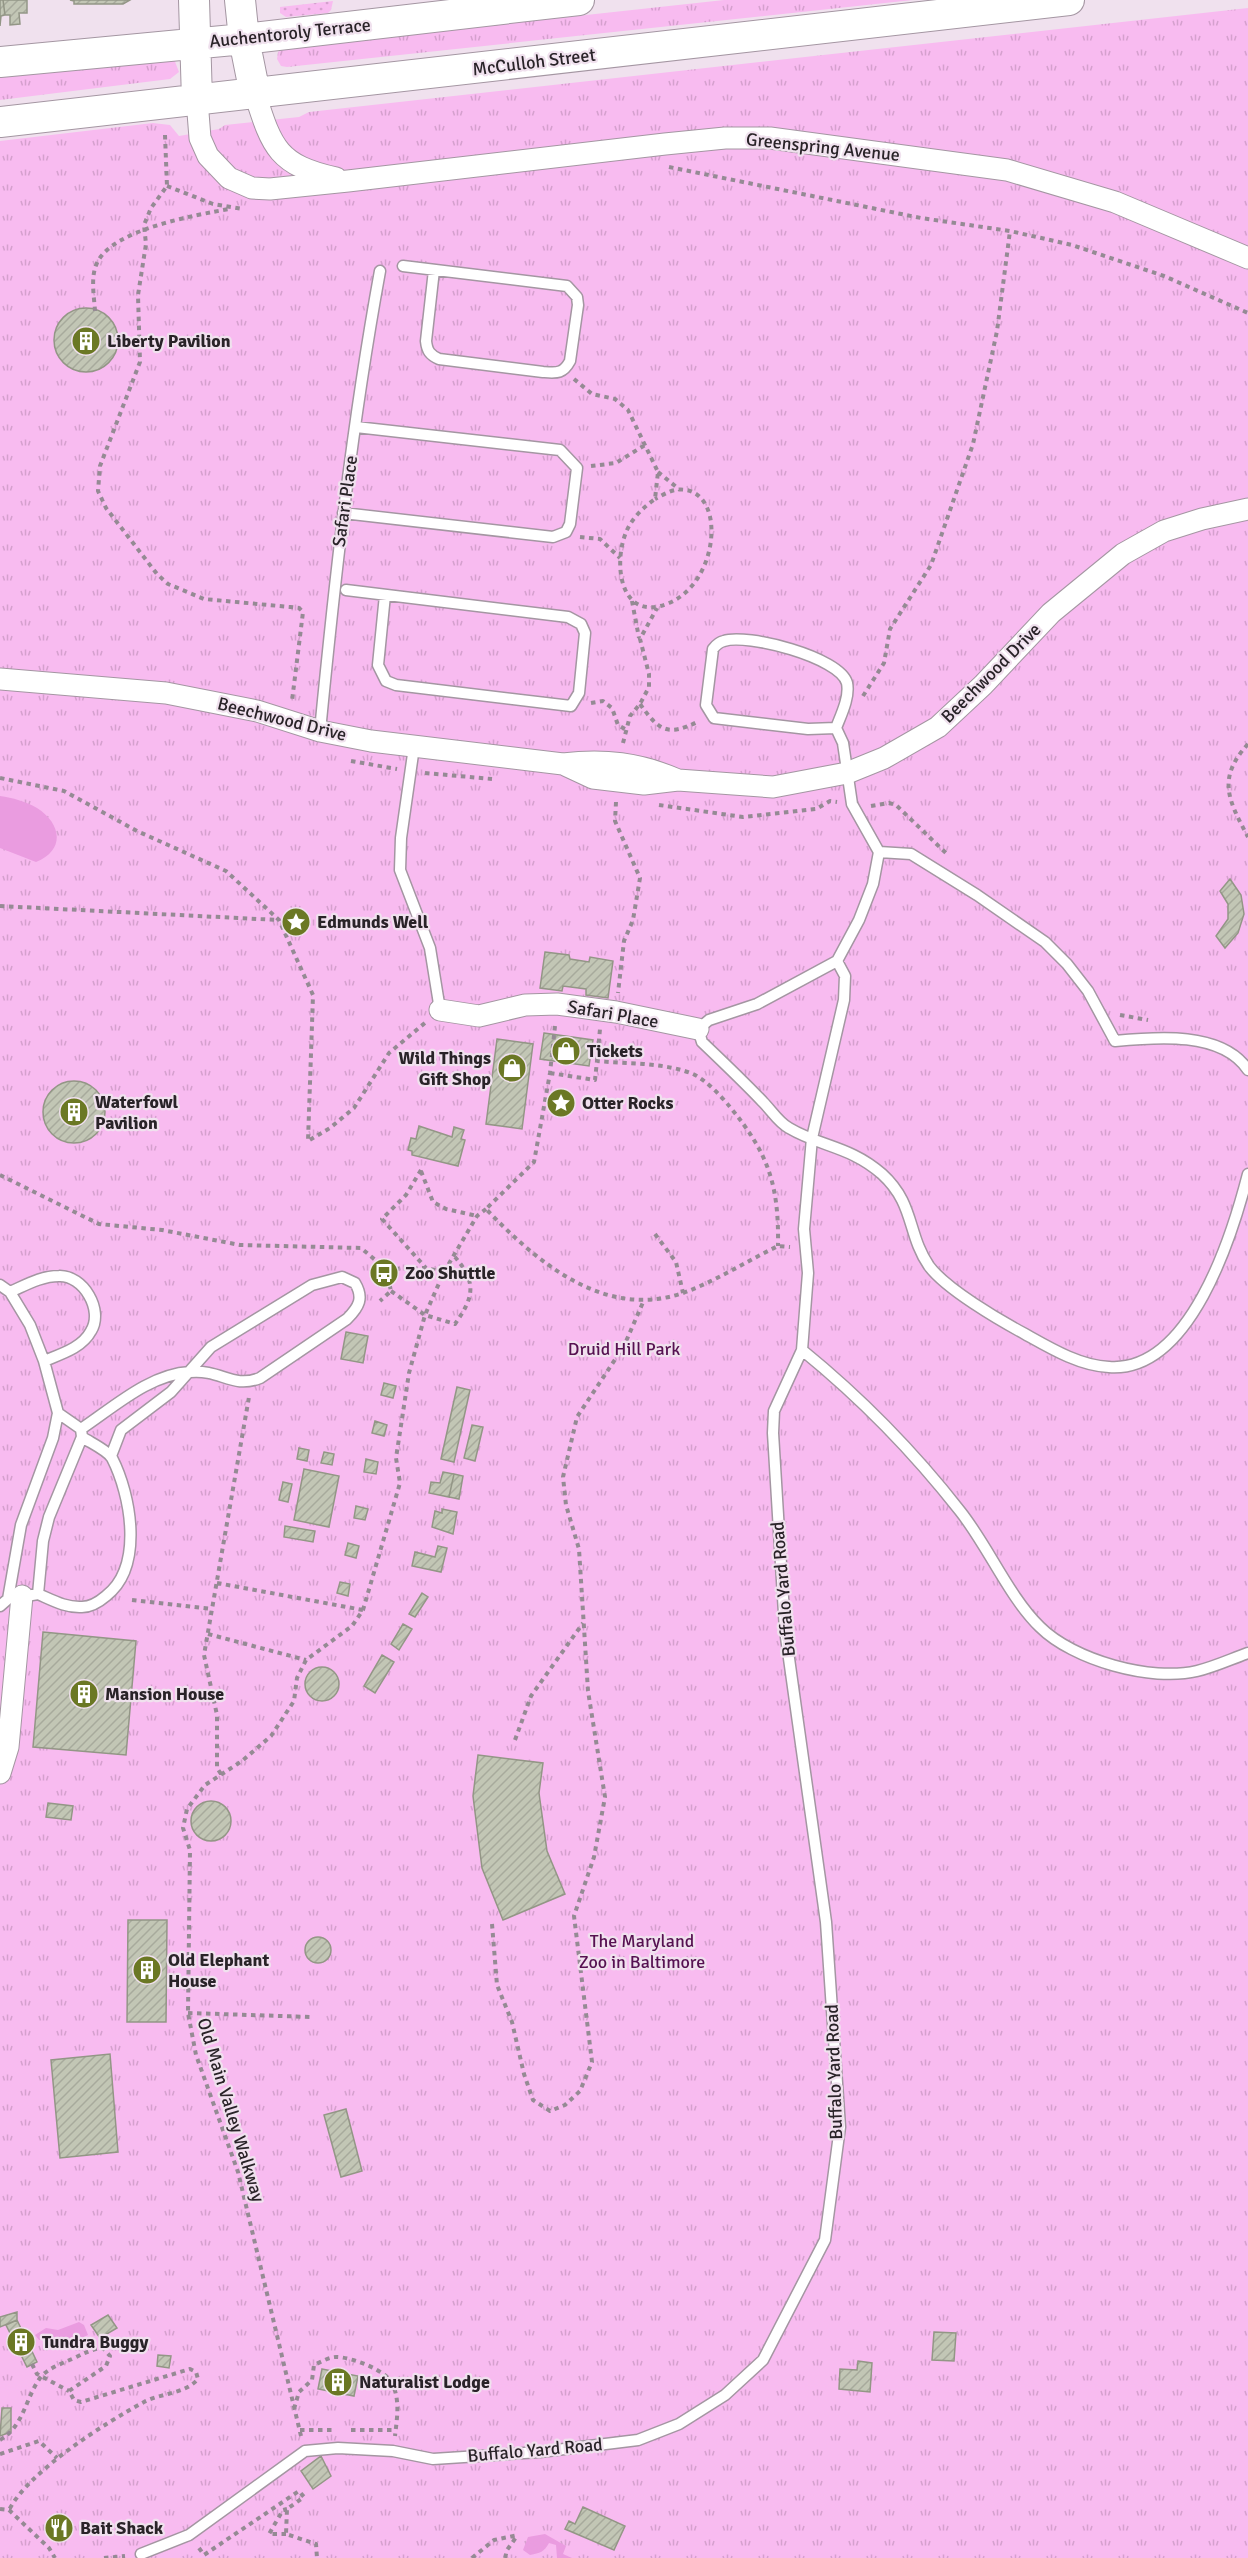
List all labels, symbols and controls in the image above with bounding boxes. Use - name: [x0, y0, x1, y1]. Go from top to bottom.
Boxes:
- street label: Auchentoroly Terrace: [208, 14, 372, 52]
- street label: McCulloh Street: [471, 44, 597, 80]
- street label: Greenspring Avenue: [745, 128, 901, 166]
- building icon: Liberty Pavilion: [70, 325, 102, 357]
- place label: Liberty Pavilion: [107, 330, 231, 352]
- street label: Safari Place: [328, 454, 362, 548]
- street label: Beechwood Drive: [936, 618, 1046, 728]
- street label: Beechwood Drive: [215, 692, 349, 746]
- place icon: Edmunds Well: [280, 906, 312, 938]
- place label: Edmunds Well: [317, 911, 429, 933]
- street label: Safari Place: [566, 995, 660, 1033]
- shop icon: Tickets: [550, 1035, 582, 1067]
- place label: Tickets: [587, 1040, 643, 1062]
- place label: Wild Things Gift Shop: [398, 1047, 491, 1090]
- shop icon: Wild Things Gift Shop: [496, 1052, 528, 1084]
- place icon: Otter Rocks: [545, 1087, 577, 1119]
- place label: Waterfowl Pavilion: [95, 1091, 179, 1134]
- place label: Otter Rocks: [582, 1092, 674, 1114]
- building icon: Waterfowl Pavilion: [58, 1096, 90, 1128]
- bus stop icon: Zoo Shuttle: [368, 1257, 400, 1289]
- place label: Zoo Shuttle: [405, 1262, 496, 1284]
- park label: Druid Hill Park: [568, 1338, 680, 1360]
- street label: Buffalo Yard Road: [766, 1520, 800, 1658]
- building icon: Mansion House: [68, 1678, 100, 1710]
- place label: Mansion House: [105, 1683, 224, 1705]
- park label: The Maryland Zoo in Baltimore: [579, 1930, 705, 1973]
- place label: Old Elephant House: [168, 1949, 269, 1992]
- building icon: Old Elephant House: [131, 1954, 163, 1986]
- street label: Buffalo Yard Road: [821, 2004, 847, 2140]
- street label: Old Main Valley Walkway: [193, 2015, 270, 2205]
- building icon: Tundra Buggy: [5, 2326, 37, 2358]
- place label: Tundra Buggy: [42, 2331, 148, 2353]
- building icon: Naturalist Lodge: [322, 2366, 354, 2398]
- place label: Naturalist Lodge: [359, 2371, 490, 2393]
- street label: Buffalo Yard Road: [466, 2433, 604, 2467]
- restaurant icon: Bait Shack: [43, 2512, 75, 2544]
- place label: Bait Shack: [80, 2517, 164, 2539]

